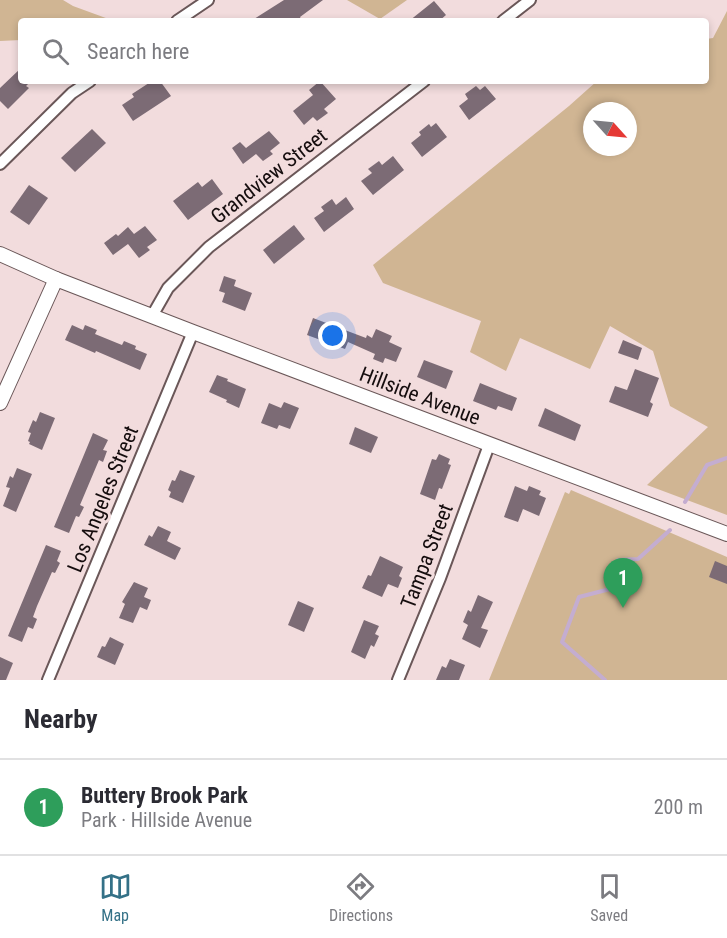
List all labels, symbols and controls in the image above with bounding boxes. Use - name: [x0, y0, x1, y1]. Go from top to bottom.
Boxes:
- search box: [18, 18, 709, 84]
- icon: search: [39, 35, 72, 68]
- text: Search here: [87, 39, 189, 64]
- north arrow: [583, 102, 637, 156]
- street label: Grandview Street: [206, 123, 332, 229]
- your location: [318, 321, 347, 350]
- street label: Hillside Avenue: [356, 362, 484, 430]
- street label: Los Angeles Street: [63, 422, 143, 576]
- street label: Tampa Street: [396, 500, 458, 612]
- pin: 1: [604, 558, 642, 608]
- text: Nearby: [24, 704, 98, 734]
- text: Buttery Brook Park: [81, 783, 248, 808]
- text: 1: [38, 795, 49, 819]
- text: 200 m: [654, 795, 703, 819]
- text: Park · Hillside Avenue: [81, 808, 252, 832]
- tab: Map: [99, 870, 132, 925]
- tab: Directions: [329, 870, 393, 925]
- tab: Saved: [590, 870, 628, 925]

